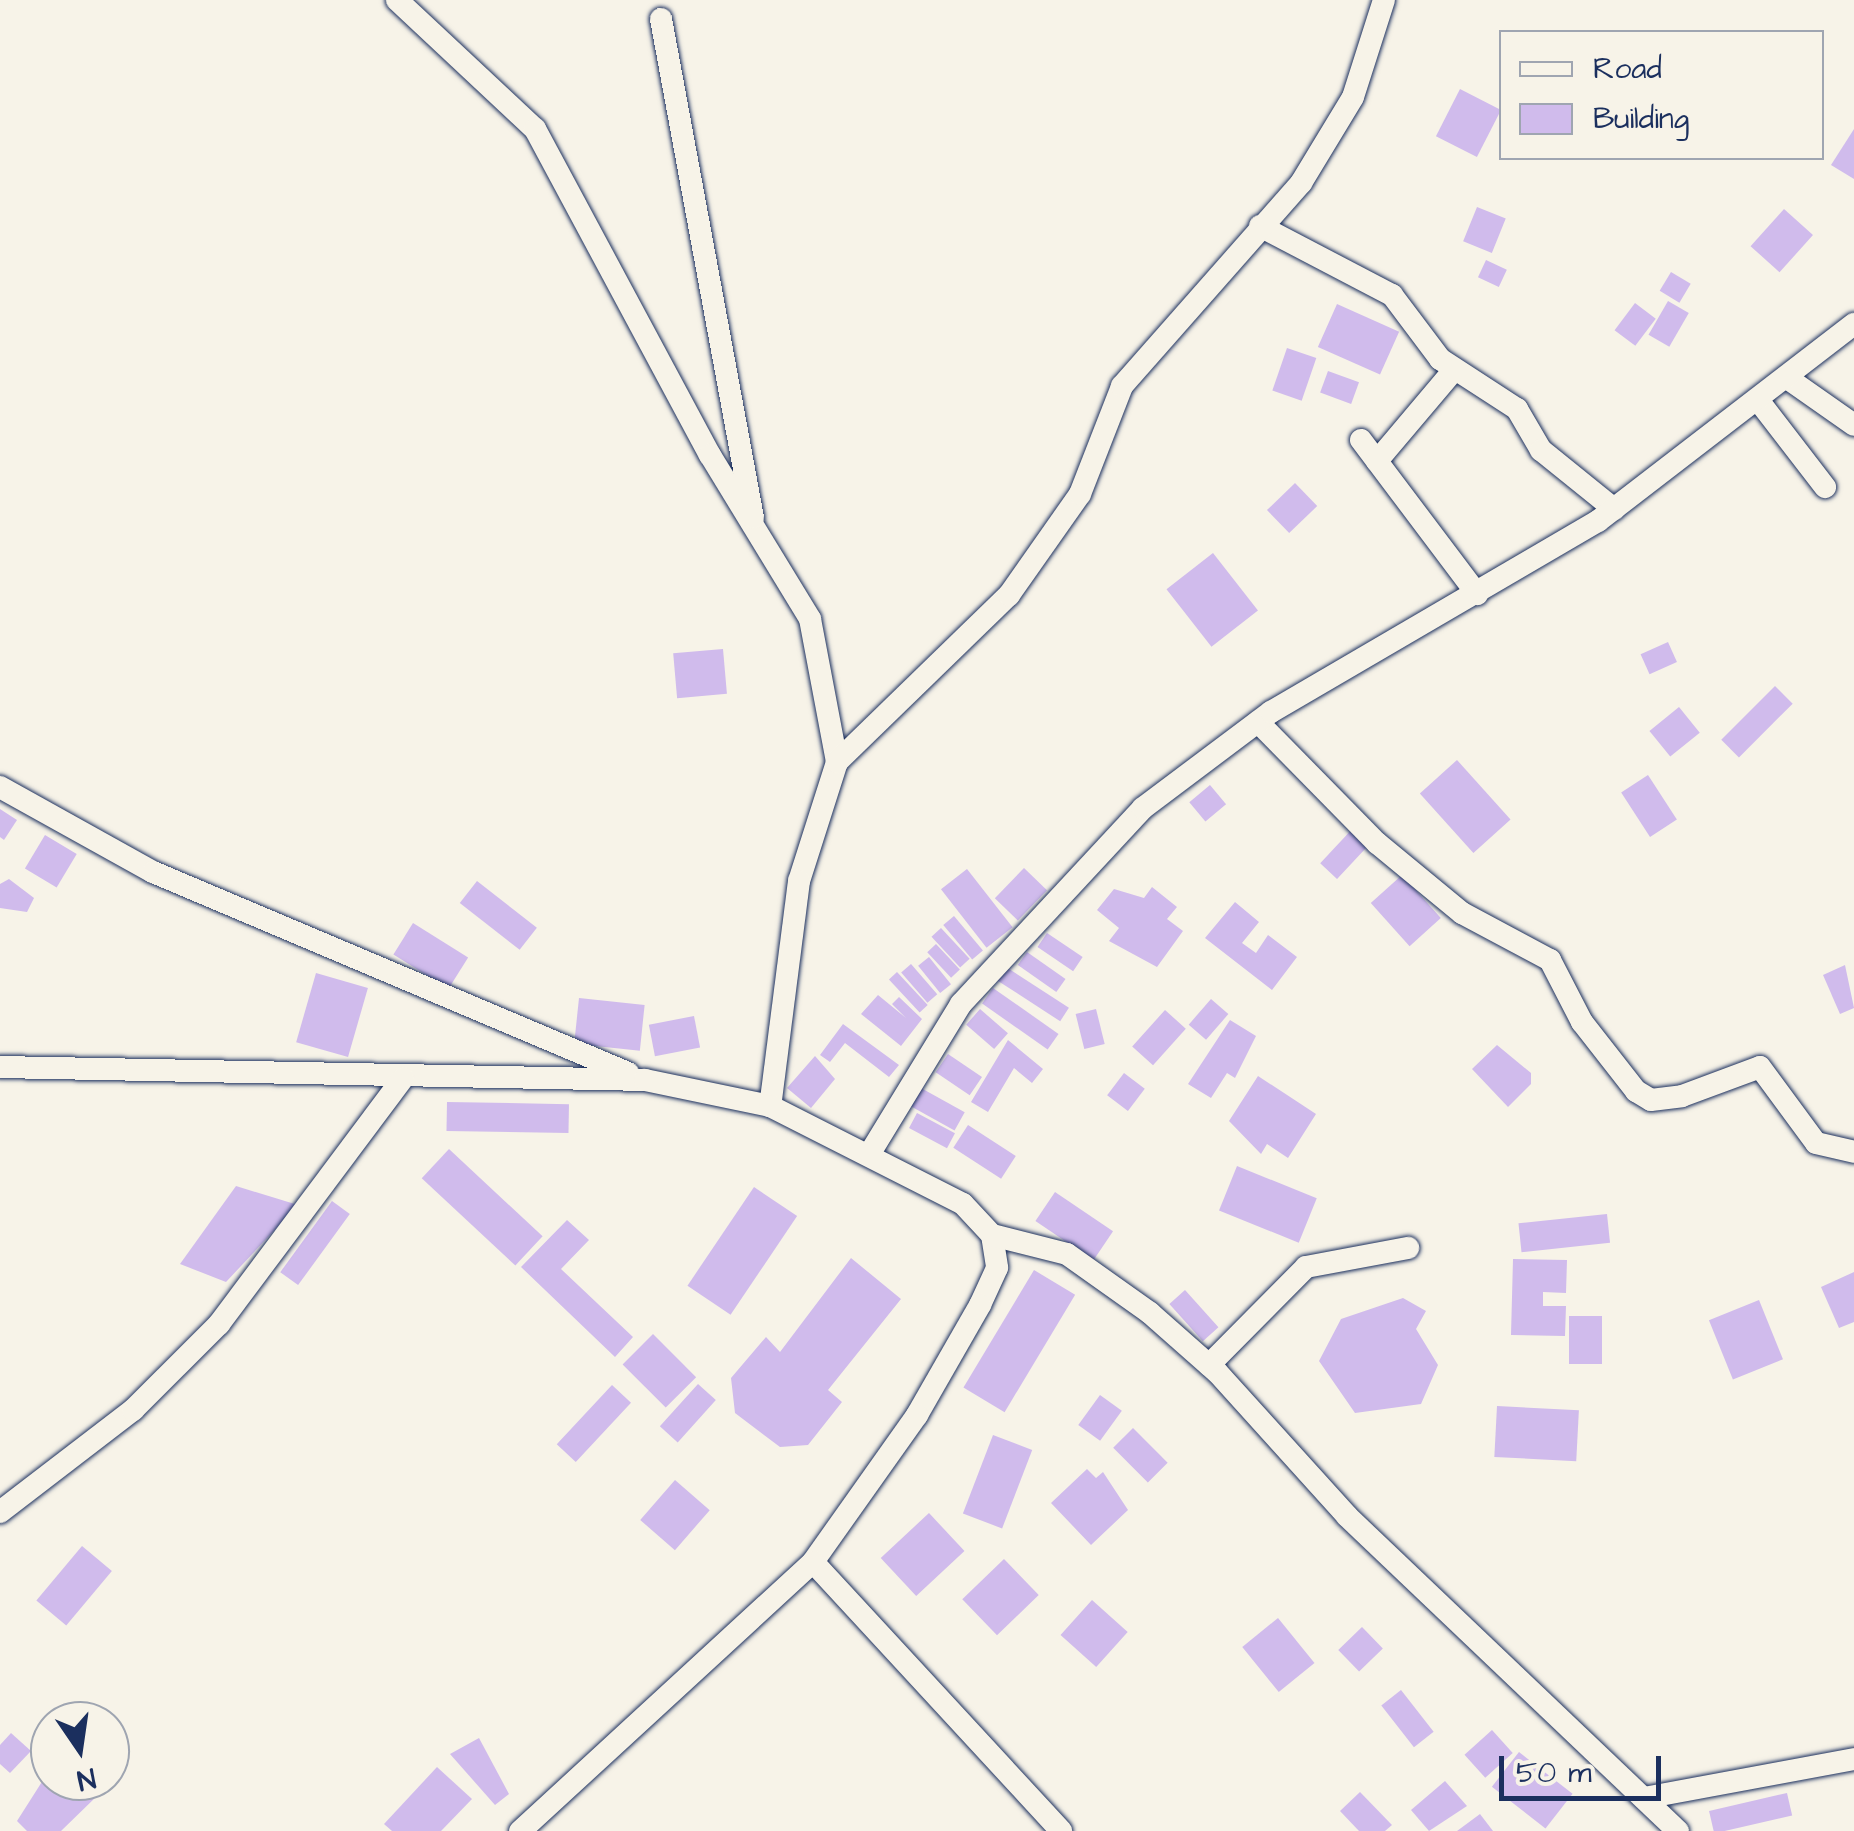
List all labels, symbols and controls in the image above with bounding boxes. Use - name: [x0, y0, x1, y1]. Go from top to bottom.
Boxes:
- legend: [1499, 30, 1824, 160]
- text: Road: [1593, 48, 1662, 90]
- text: Building: [1593, 98, 1689, 140]
- north arrow: [30, 1701, 130, 1801]
- scale bar: [1504, 1736, 1666, 1798]
- text: 50 m: [1516, 1752, 1592, 1794]
- text: N: [73, 1758, 99, 1800]

